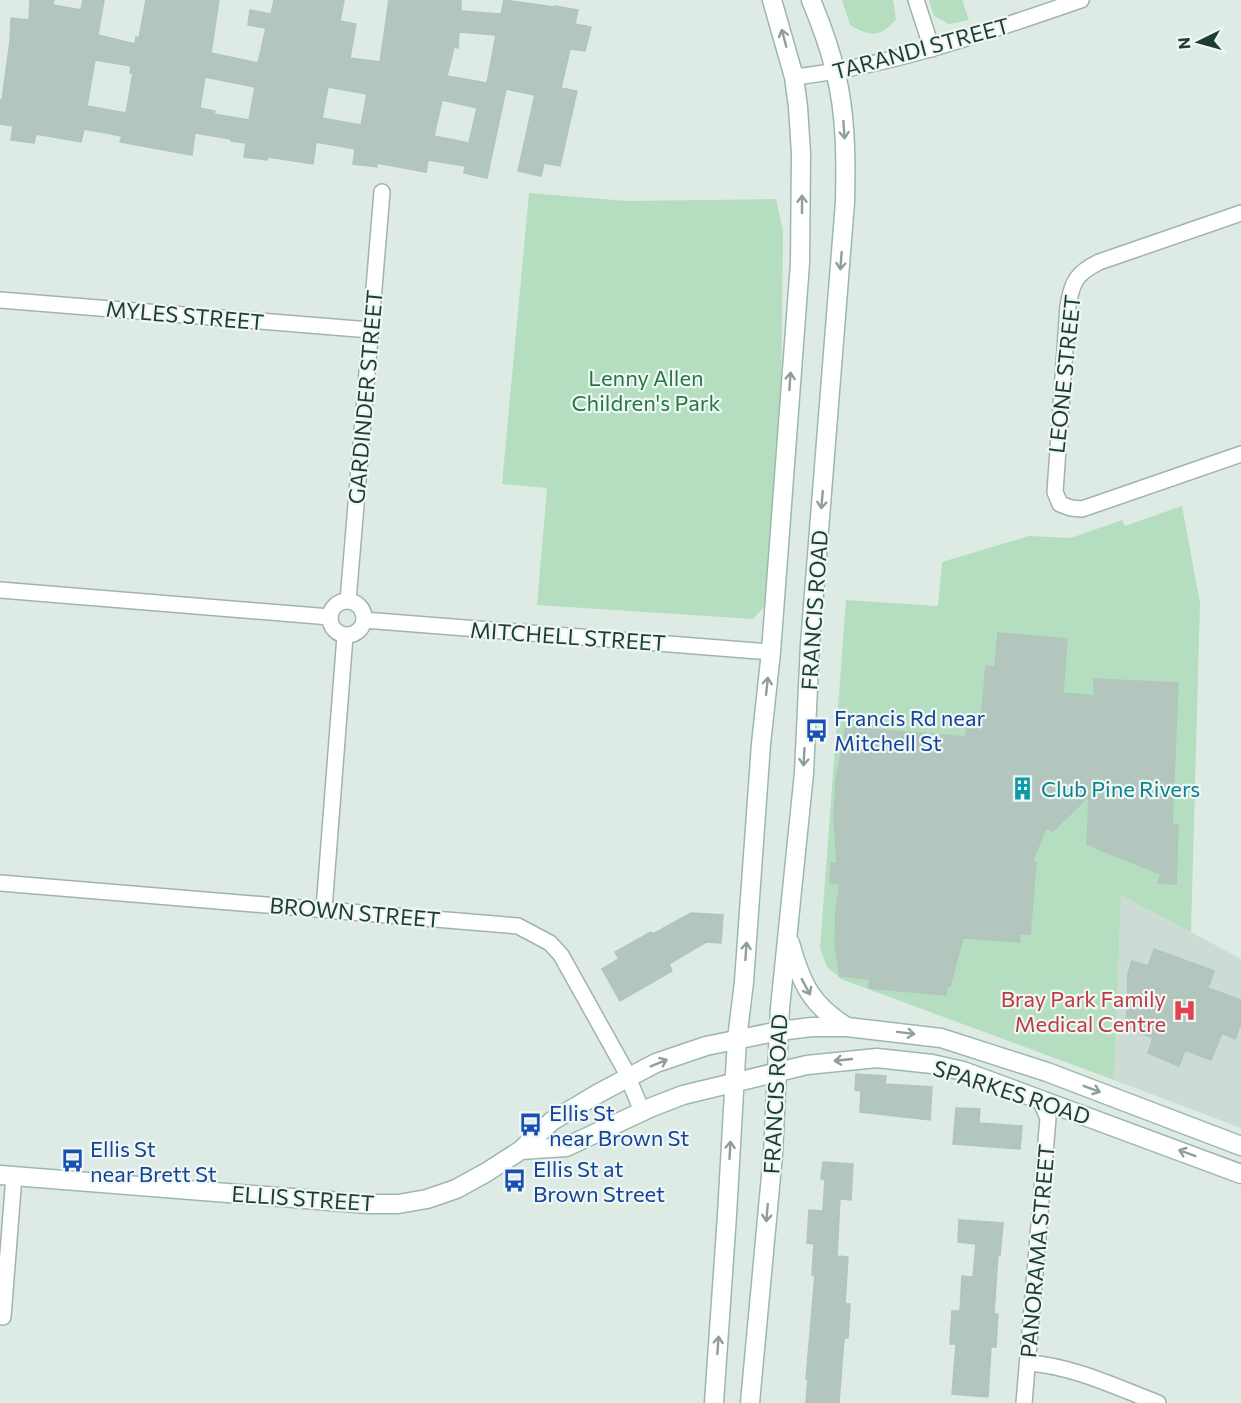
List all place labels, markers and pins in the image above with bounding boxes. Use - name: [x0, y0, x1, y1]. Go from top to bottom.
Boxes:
- place label: Francis Rd near Mitchell St: [834, 704, 985, 756]
- bus stop icon: Francis Rd near Mitchell St: [803, 717, 829, 743]
- building icon: Club Pine Rivers: [1010, 775, 1036, 801]
- place label: Club Pine Rivers: [1041, 775, 1200, 802]
- place label: Bray Park Family Medical Centre: [1001, 985, 1166, 1037]
- hospital icon: Bray Park Family Medical Centre: [1171, 998, 1197, 1024]
- place label: Ellis St near Brown St: [549, 1099, 689, 1151]
- bus stop icon: Ellis St near Brown St: [518, 1112, 544, 1138]
- place label: Ellis St near Brett St: [90, 1135, 217, 1187]
- bus stop icon: Ellis St near Brett St: [59, 1148, 85, 1174]
- place label: Ellis St at Brown Street: [533, 1155, 665, 1207]
- bus stop icon: Ellis St at Brown Street: [502, 1168, 528, 1194]

